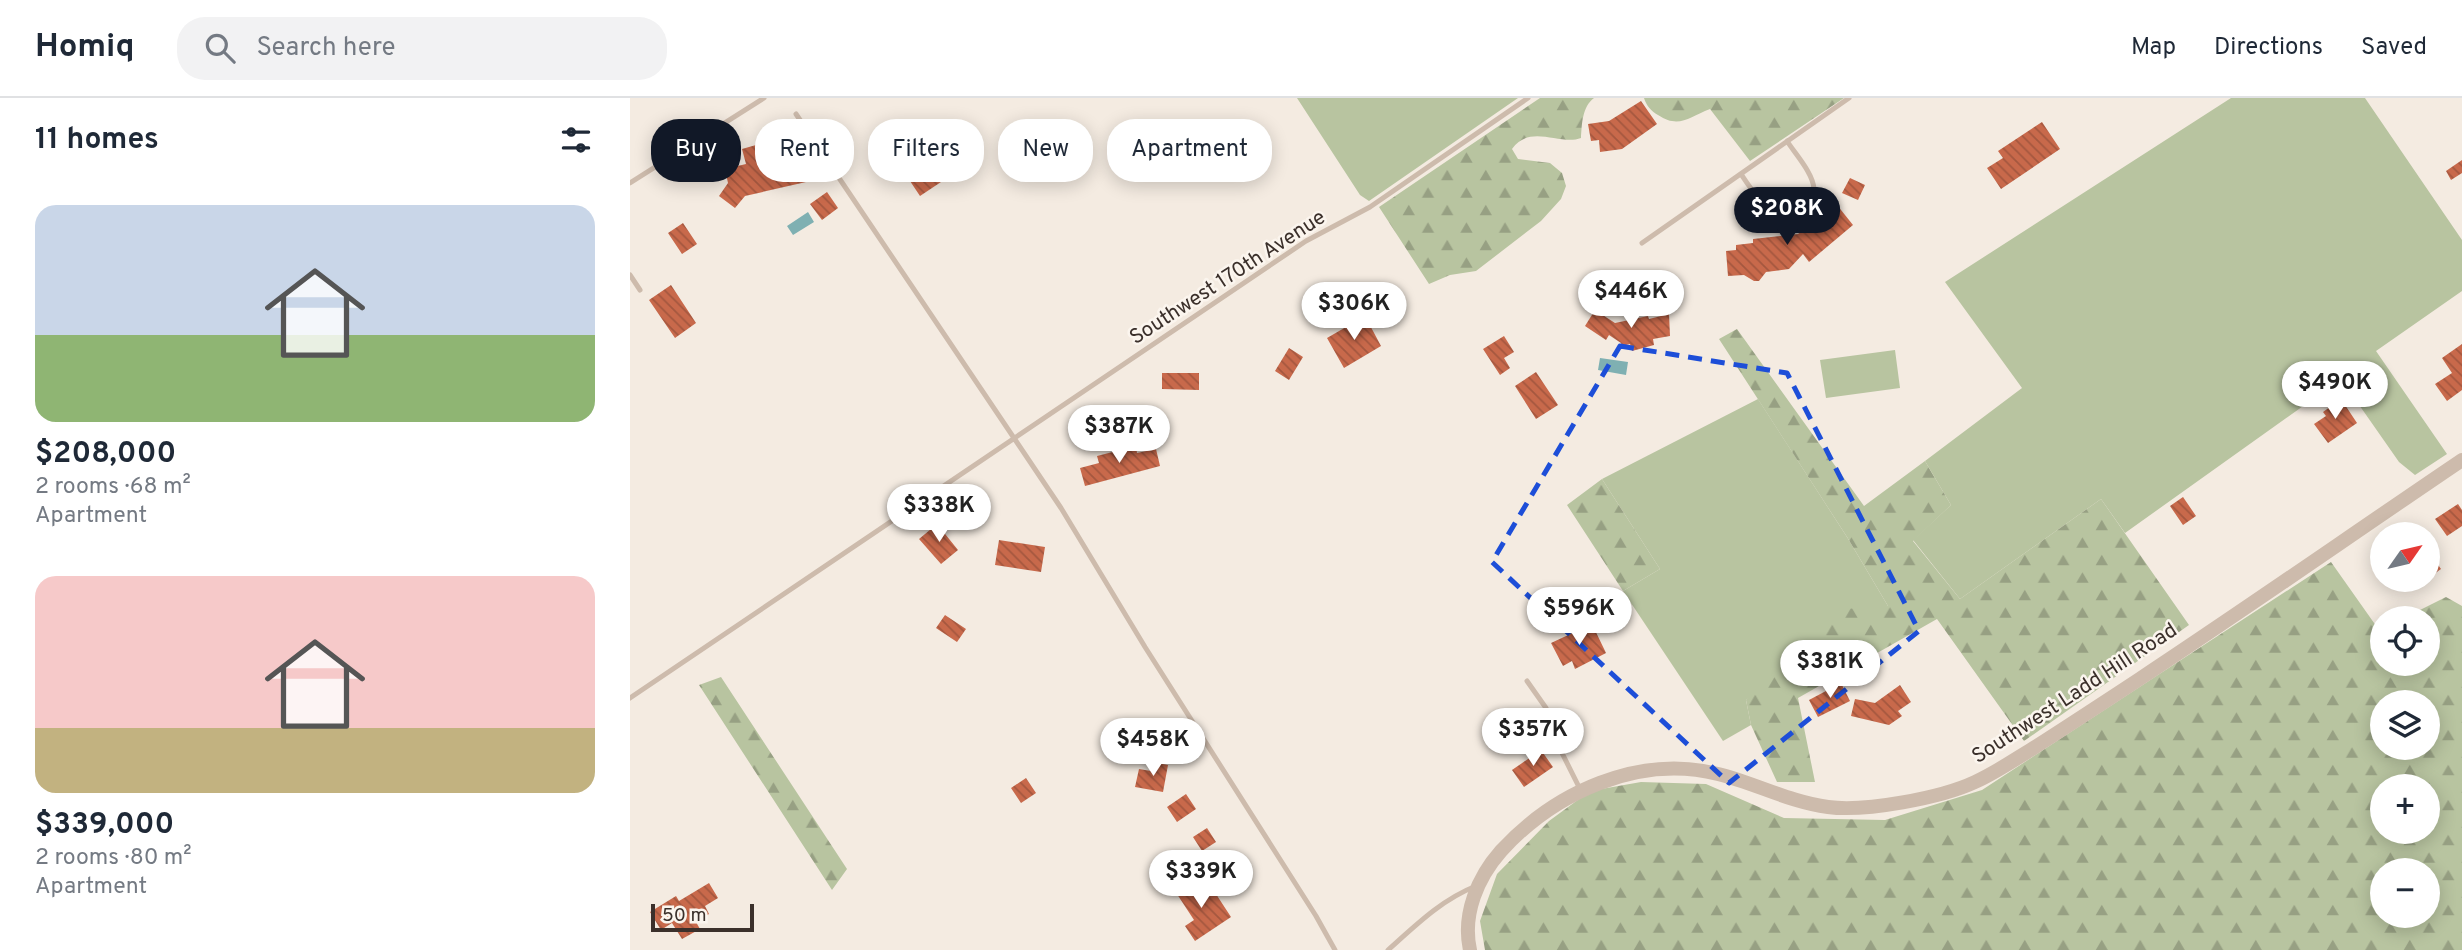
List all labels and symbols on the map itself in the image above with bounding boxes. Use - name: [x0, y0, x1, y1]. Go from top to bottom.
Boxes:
- pin: $208K: [1738, 188, 1836, 247]
- street label: Southwest 170th Avenue: [1125, 204, 1331, 352]
- pin: $446K: [1582, 271, 1680, 330]
- pin: $306K: [1305, 282, 1403, 342]
- pin: $490K: [2286, 362, 2384, 421]
- pin: $387K: [1070, 406, 1168, 465]
- pin: $338K: [890, 484, 988, 544]
- north arrow: [2370, 522, 2440, 592]
- pin: $596K: [1530, 588, 1628, 647]
- street label: Southwest Ladd Hill Road: [1967, 617, 2183, 771]
- pin: $381K: [1781, 640, 1879, 700]
- pin: $357K: [1484, 708, 1582, 768]
- pin: $458K: [1104, 718, 1202, 778]
- pin: $339K: [1152, 850, 1250, 910]
- scale bar: [651, 901, 754, 933]

